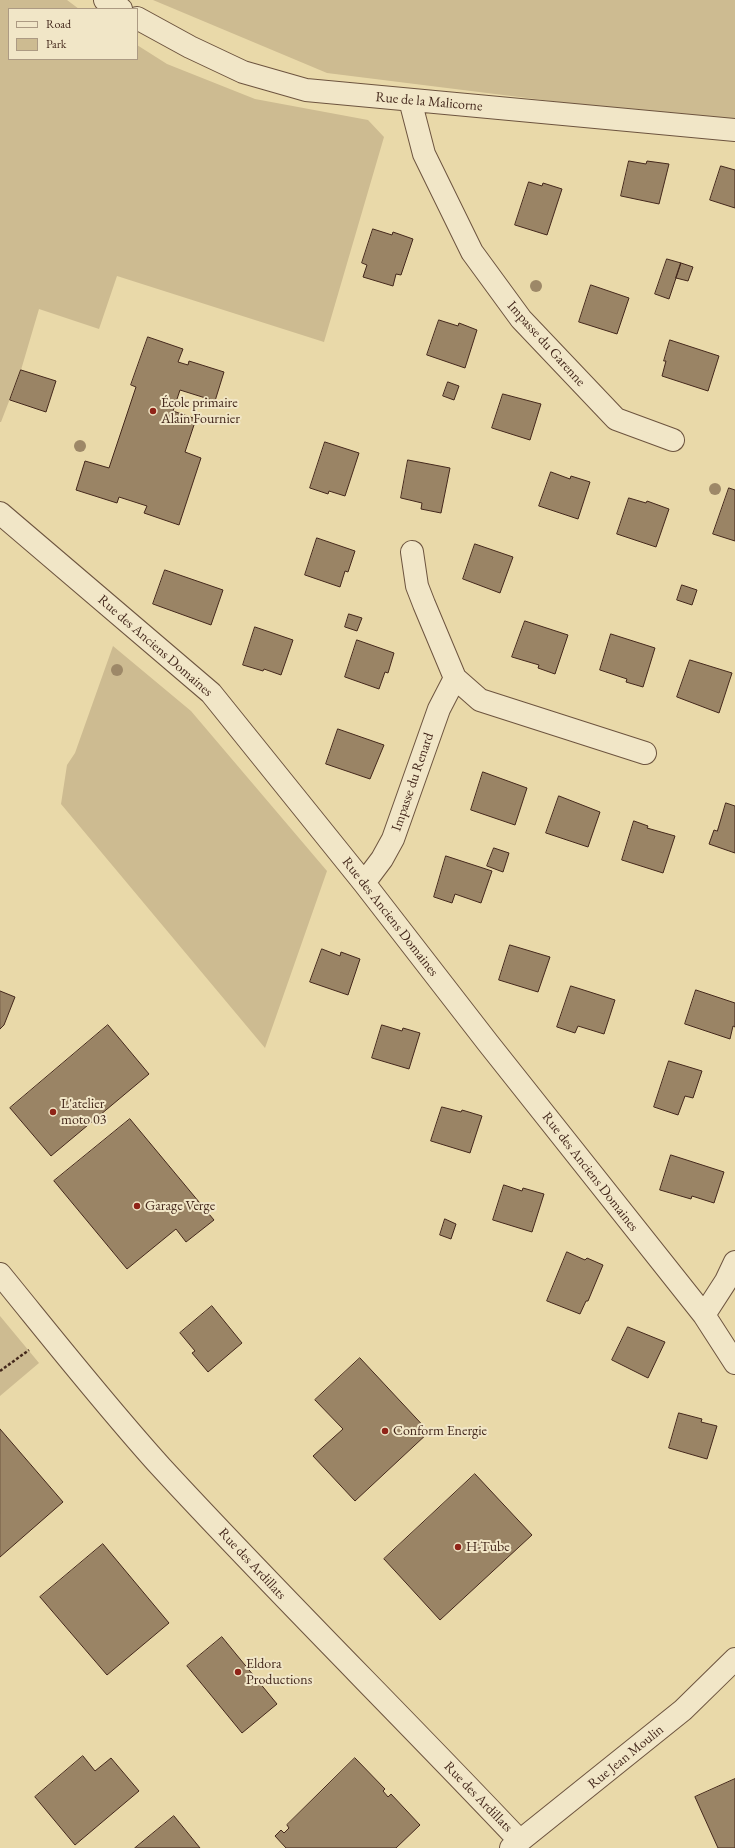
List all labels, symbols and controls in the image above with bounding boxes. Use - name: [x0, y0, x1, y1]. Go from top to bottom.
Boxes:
- legend: [8, 8, 138, 60]
- text: Road: [46, 16, 71, 32]
- text: Park: [46, 36, 66, 52]
- street label: Rue de la Malicorne: [375, 89, 483, 115]
- street label: Impasse du Garenne: [503, 298, 589, 390]
- place label: École primaire Alain Fournier: [161, 395, 240, 428]
- marker: École primaire Alain Fournier: [148, 406, 158, 416]
- street label: Rue des Anciens Domaines: [94, 592, 216, 700]
- street label: Impasse du Renard: [388, 731, 438, 833]
- street label: Rue des Anciens Domaines: [338, 854, 442, 980]
- place label: L'atelier moto 03: [61, 1096, 106, 1128]
- marker: L'atelier moto 03: [48, 1107, 58, 1117]
- street label: Rue des Anciens Domaines: [538, 1109, 642, 1235]
- place label: Garage Verge: [145, 1198, 215, 1214]
- marker: Garage Verge: [132, 1201, 142, 1211]
- place label: Conform Energie: [393, 1423, 487, 1439]
- marker: Conform Energie: [380, 1426, 390, 1436]
- street label: Rue des Ardillats: [215, 1525, 289, 1603]
- place label: H-Tube: [466, 1539, 510, 1555]
- marker: H-Tube: [453, 1542, 463, 1552]
- place label: Eldora Productions: [246, 1656, 312, 1688]
- marker: Eldora Productions: [233, 1667, 243, 1677]
- street label: Rue Jean Moulin: [585, 1721, 667, 1793]
- street label: Rue des Ardillats: [440, 1758, 516, 1836]

